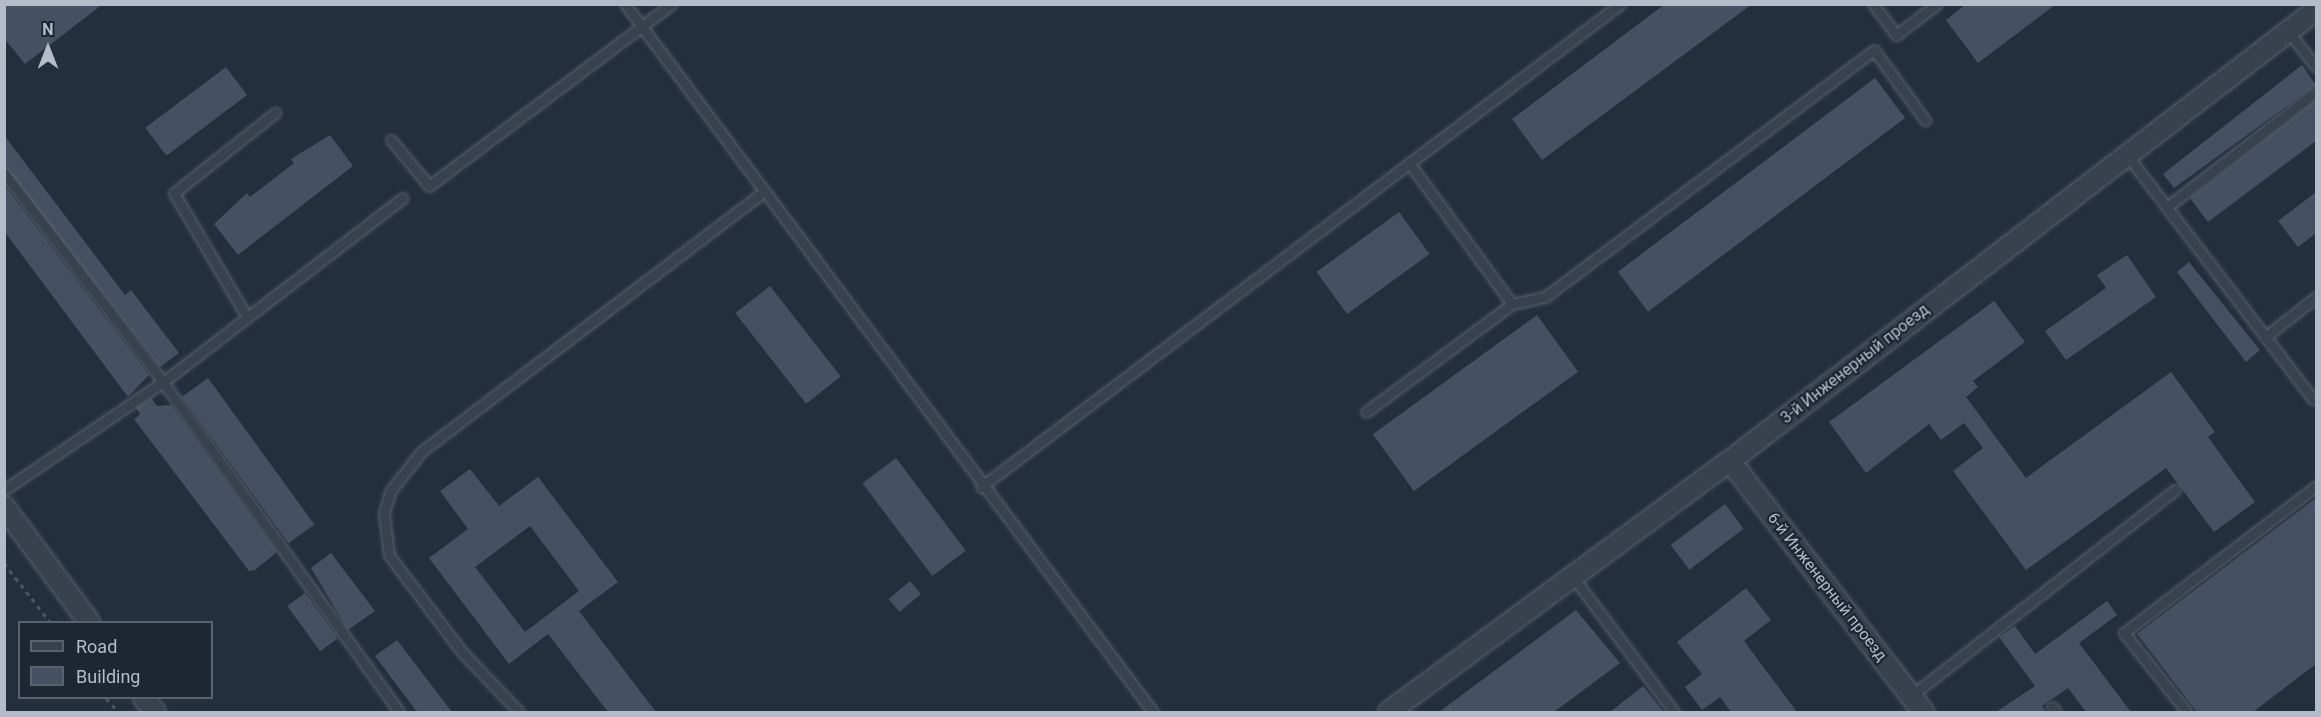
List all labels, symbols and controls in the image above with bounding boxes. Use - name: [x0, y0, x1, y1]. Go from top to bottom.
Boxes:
- north arrow: [18, 18, 78, 78]
- text: N: [42, 20, 54, 39]
- street label: 3-й Инженерный проезд: [1777, 300, 1933, 428]
- street label: 6-й Инженерный проезд: [1763, 509, 1891, 665]
- legend: [18, 621, 213, 699]
- text: Road: [76, 636, 117, 657]
- text: Building: [76, 666, 140, 687]

